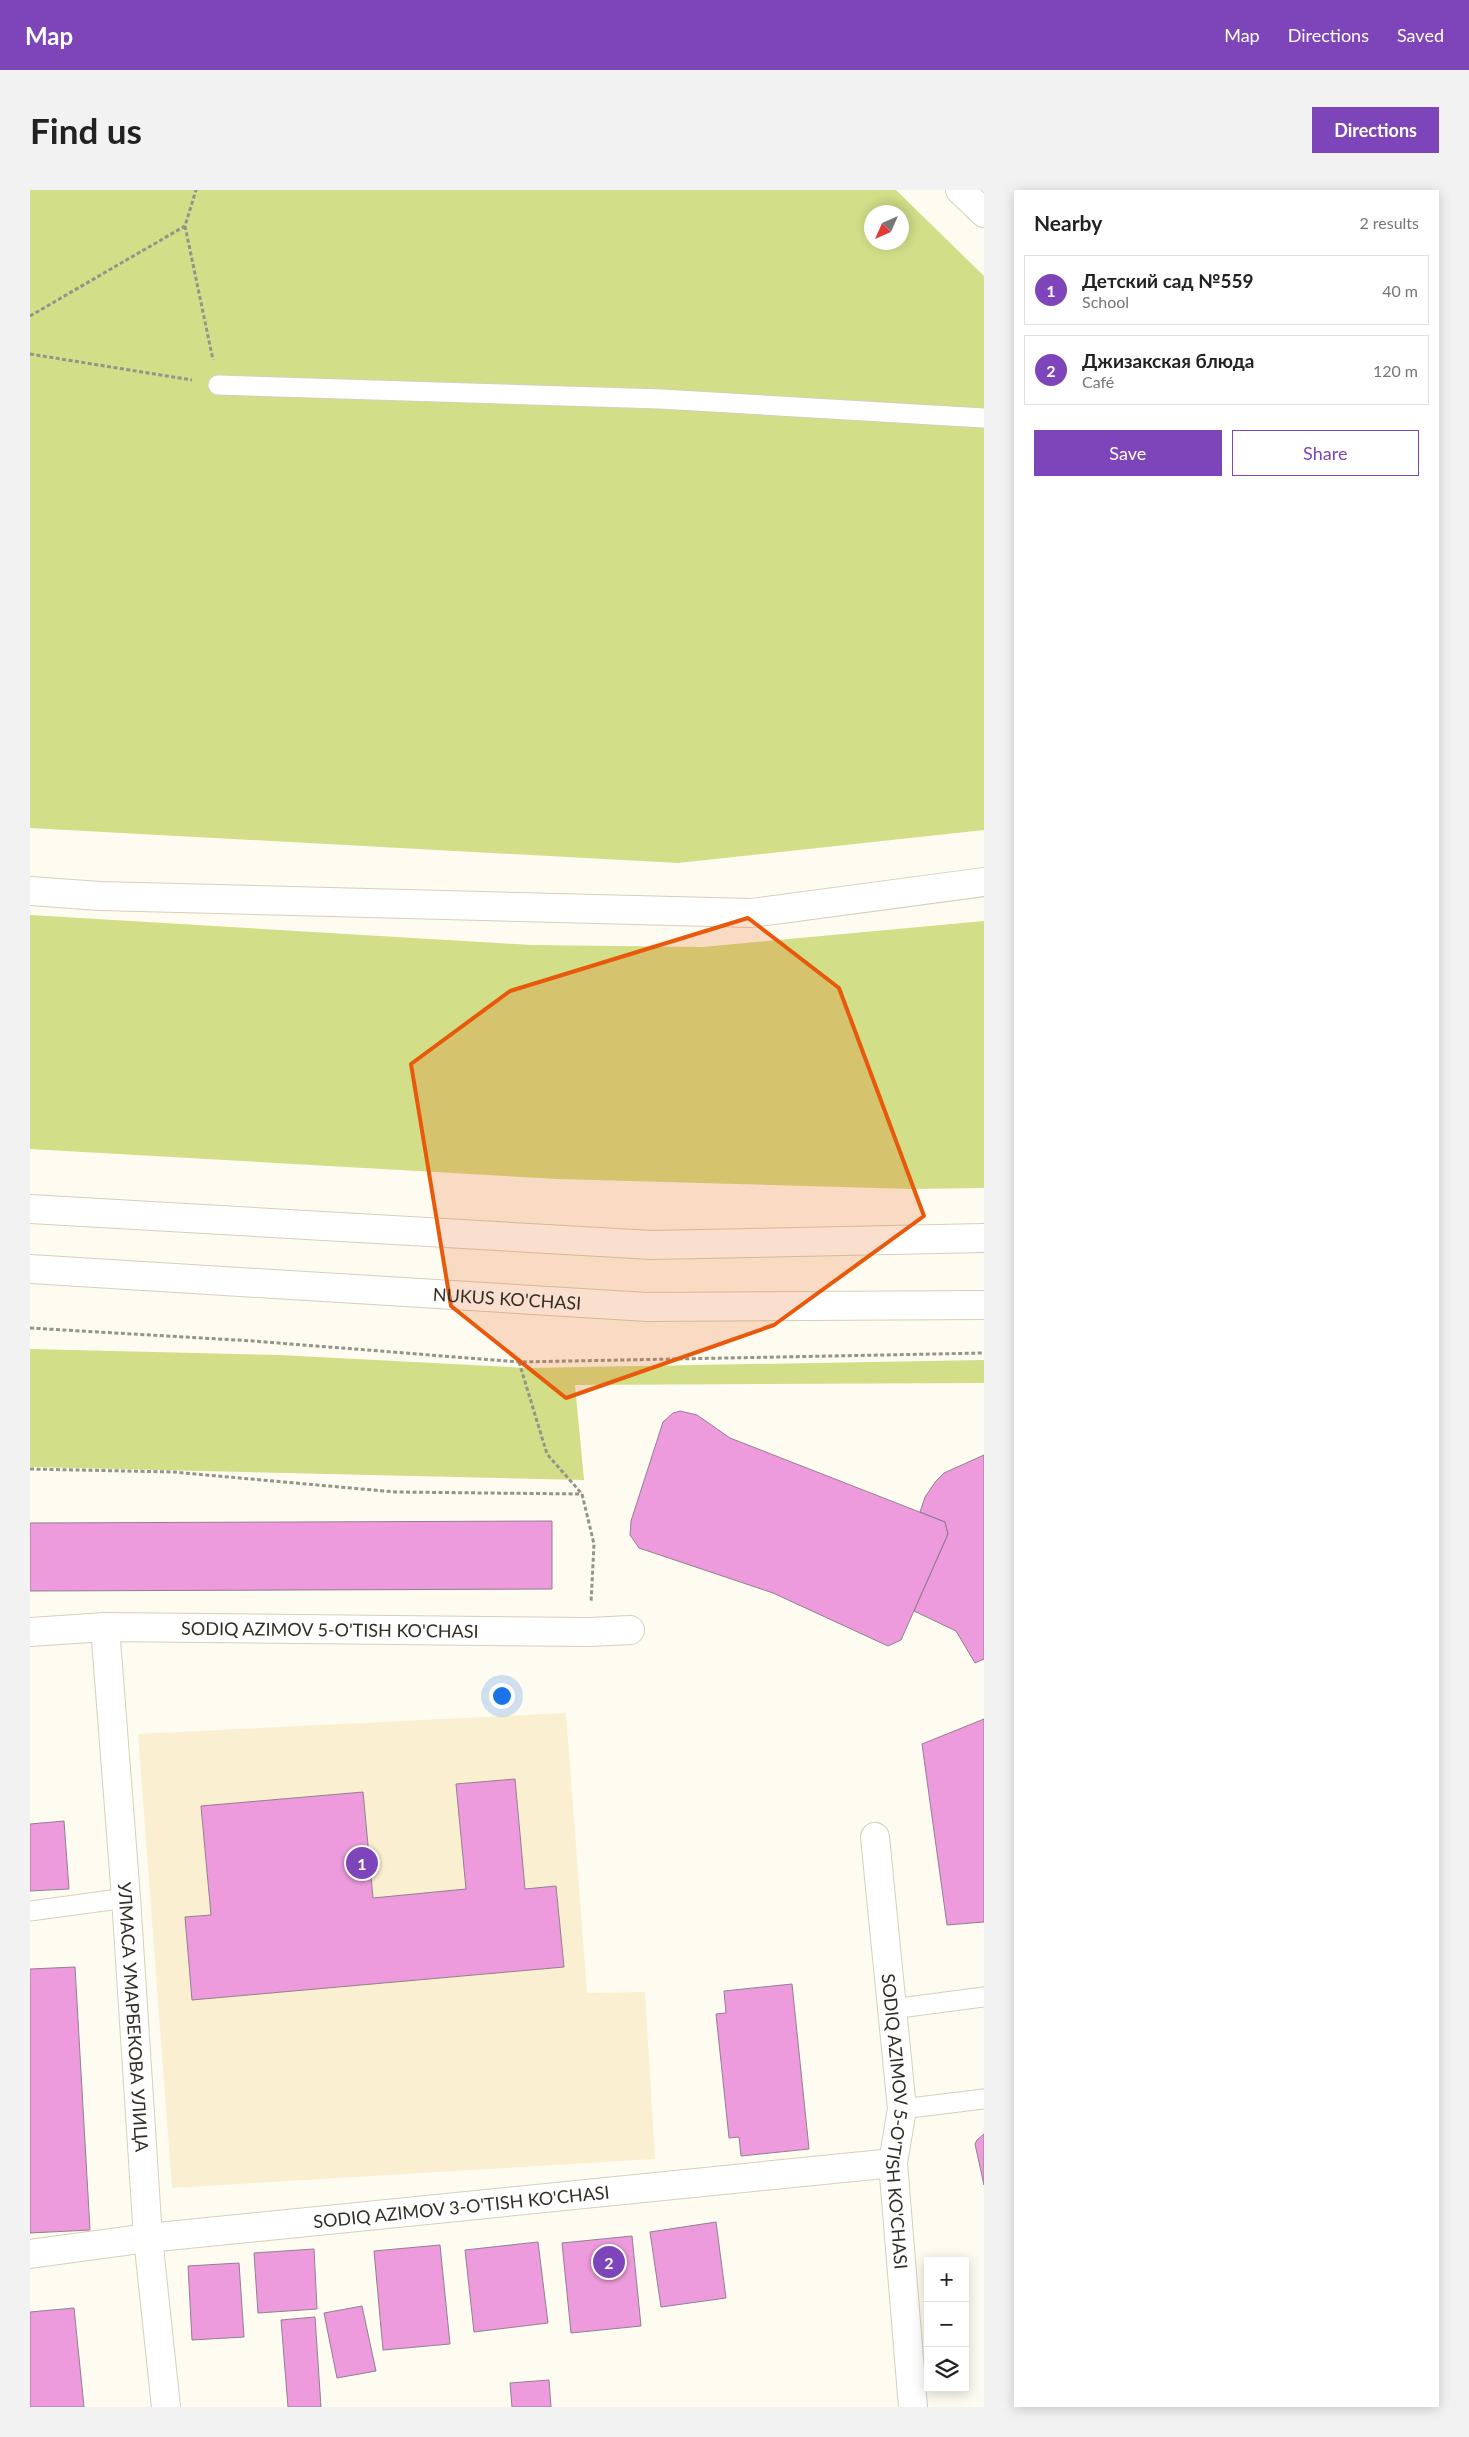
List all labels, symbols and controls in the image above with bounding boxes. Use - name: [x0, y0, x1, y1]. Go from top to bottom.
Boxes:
- text: Map: [25, 21, 73, 50]
- text: Map: [1224, 24, 1260, 46]
- text: Directions: [1288, 24, 1369, 46]
- text: Saved: [1397, 24, 1444, 46]
- button: Directions: [1312, 107, 1439, 153]
- text: Find us: [30, 109, 142, 151]
- north arrow: [864, 205, 909, 250]
- text: Nearby: [1034, 210, 1102, 235]
- text: 2 results: [1359, 213, 1419, 232]
- text: Детский сад №559: [1082, 269, 1254, 292]
- text: 1: [1046, 281, 1056, 300]
- text: 40 m: [1382, 281, 1418, 300]
- text: School: [1082, 292, 1129, 311]
- text: Джизакская блюда: [1082, 349, 1255, 372]
- text: 2: [1046, 361, 1056, 380]
- text: 120 m: [1373, 361, 1418, 380]
- text: Café: [1082, 372, 1114, 391]
- button: Save: [1034, 430, 1222, 476]
- button: Share: [1232, 430, 1419, 476]
- street label: NUKUS KO'CHASI: [432, 1283, 582, 1314]
- street label: SODIQ AZIMOV 5-O'TISH KO'CHASI: [181, 1617, 479, 1642]
- your location: [489, 1683, 515, 1709]
- pin: 1: [346, 1844, 378, 1882]
- street label: УЛМАСА УМАРБЕКОВА УЛИЦА: [114, 1881, 153, 2153]
- street label: SODIQ AZIMOV 5-O'TISH KO'CHASI: [878, 1972, 913, 2270]
- street label: SODIQ AZIMOV 3-O'TISH KO'CHASI: [312, 2181, 610, 2232]
- pin: 2: [593, 2243, 625, 2281]
- map controls: [924, 2257, 969, 2392]
- button: +: [924, 2257, 969, 2302]
- button: −: [924, 2302, 969, 2347]
- button: layers: [924, 2347, 969, 2392]

